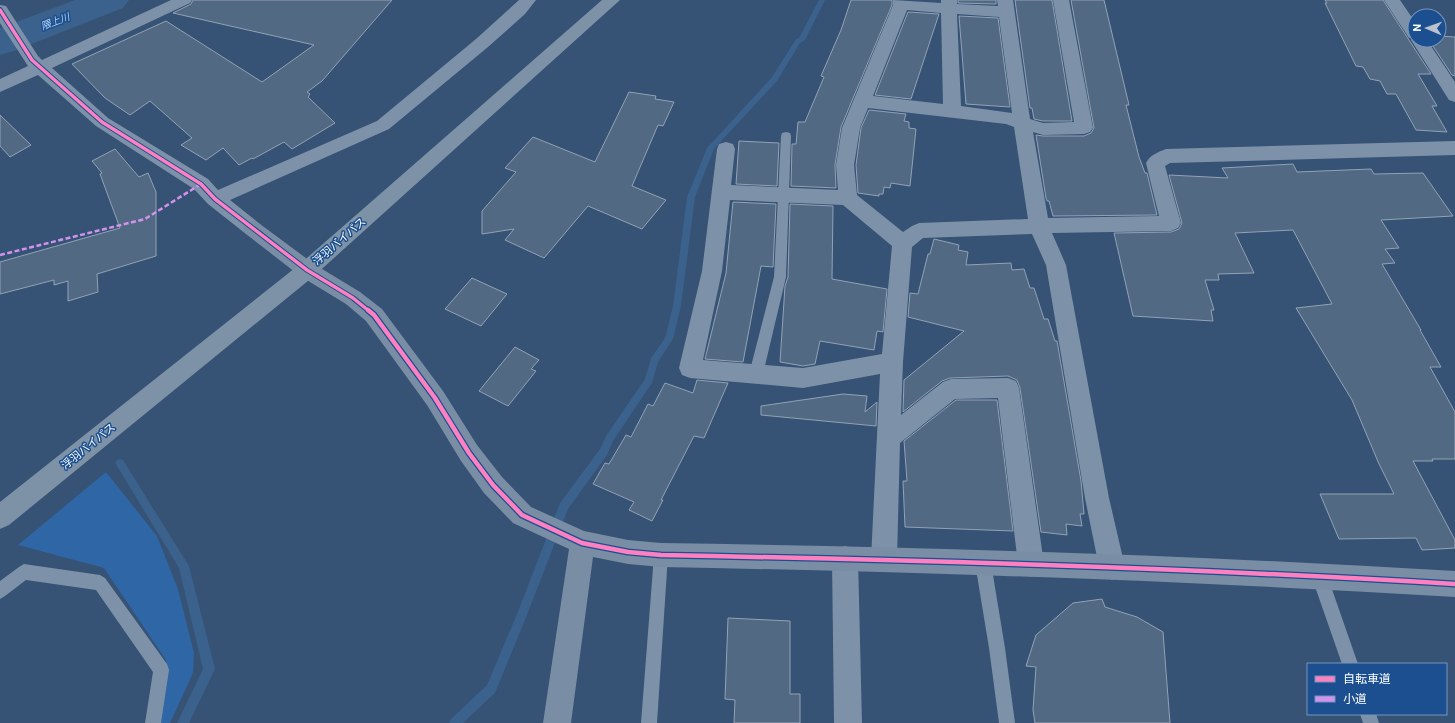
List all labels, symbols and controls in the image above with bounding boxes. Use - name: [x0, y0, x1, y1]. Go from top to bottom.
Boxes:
- north arrow: [1407, 8, 1447, 48]
- water label: 隈上川: [39, 11, 72, 32]
- text: N: [1411, 23, 1424, 32]
- street label: 浮羽バイパス: [310, 215, 368, 268]
- street label: 浮羽バイパス: [59, 421, 118, 472]
- legend: [1307, 663, 1447, 715]
- text: 自転車道: [1343, 672, 1391, 686]
- text: 小道: [1343, 692, 1367, 706]

